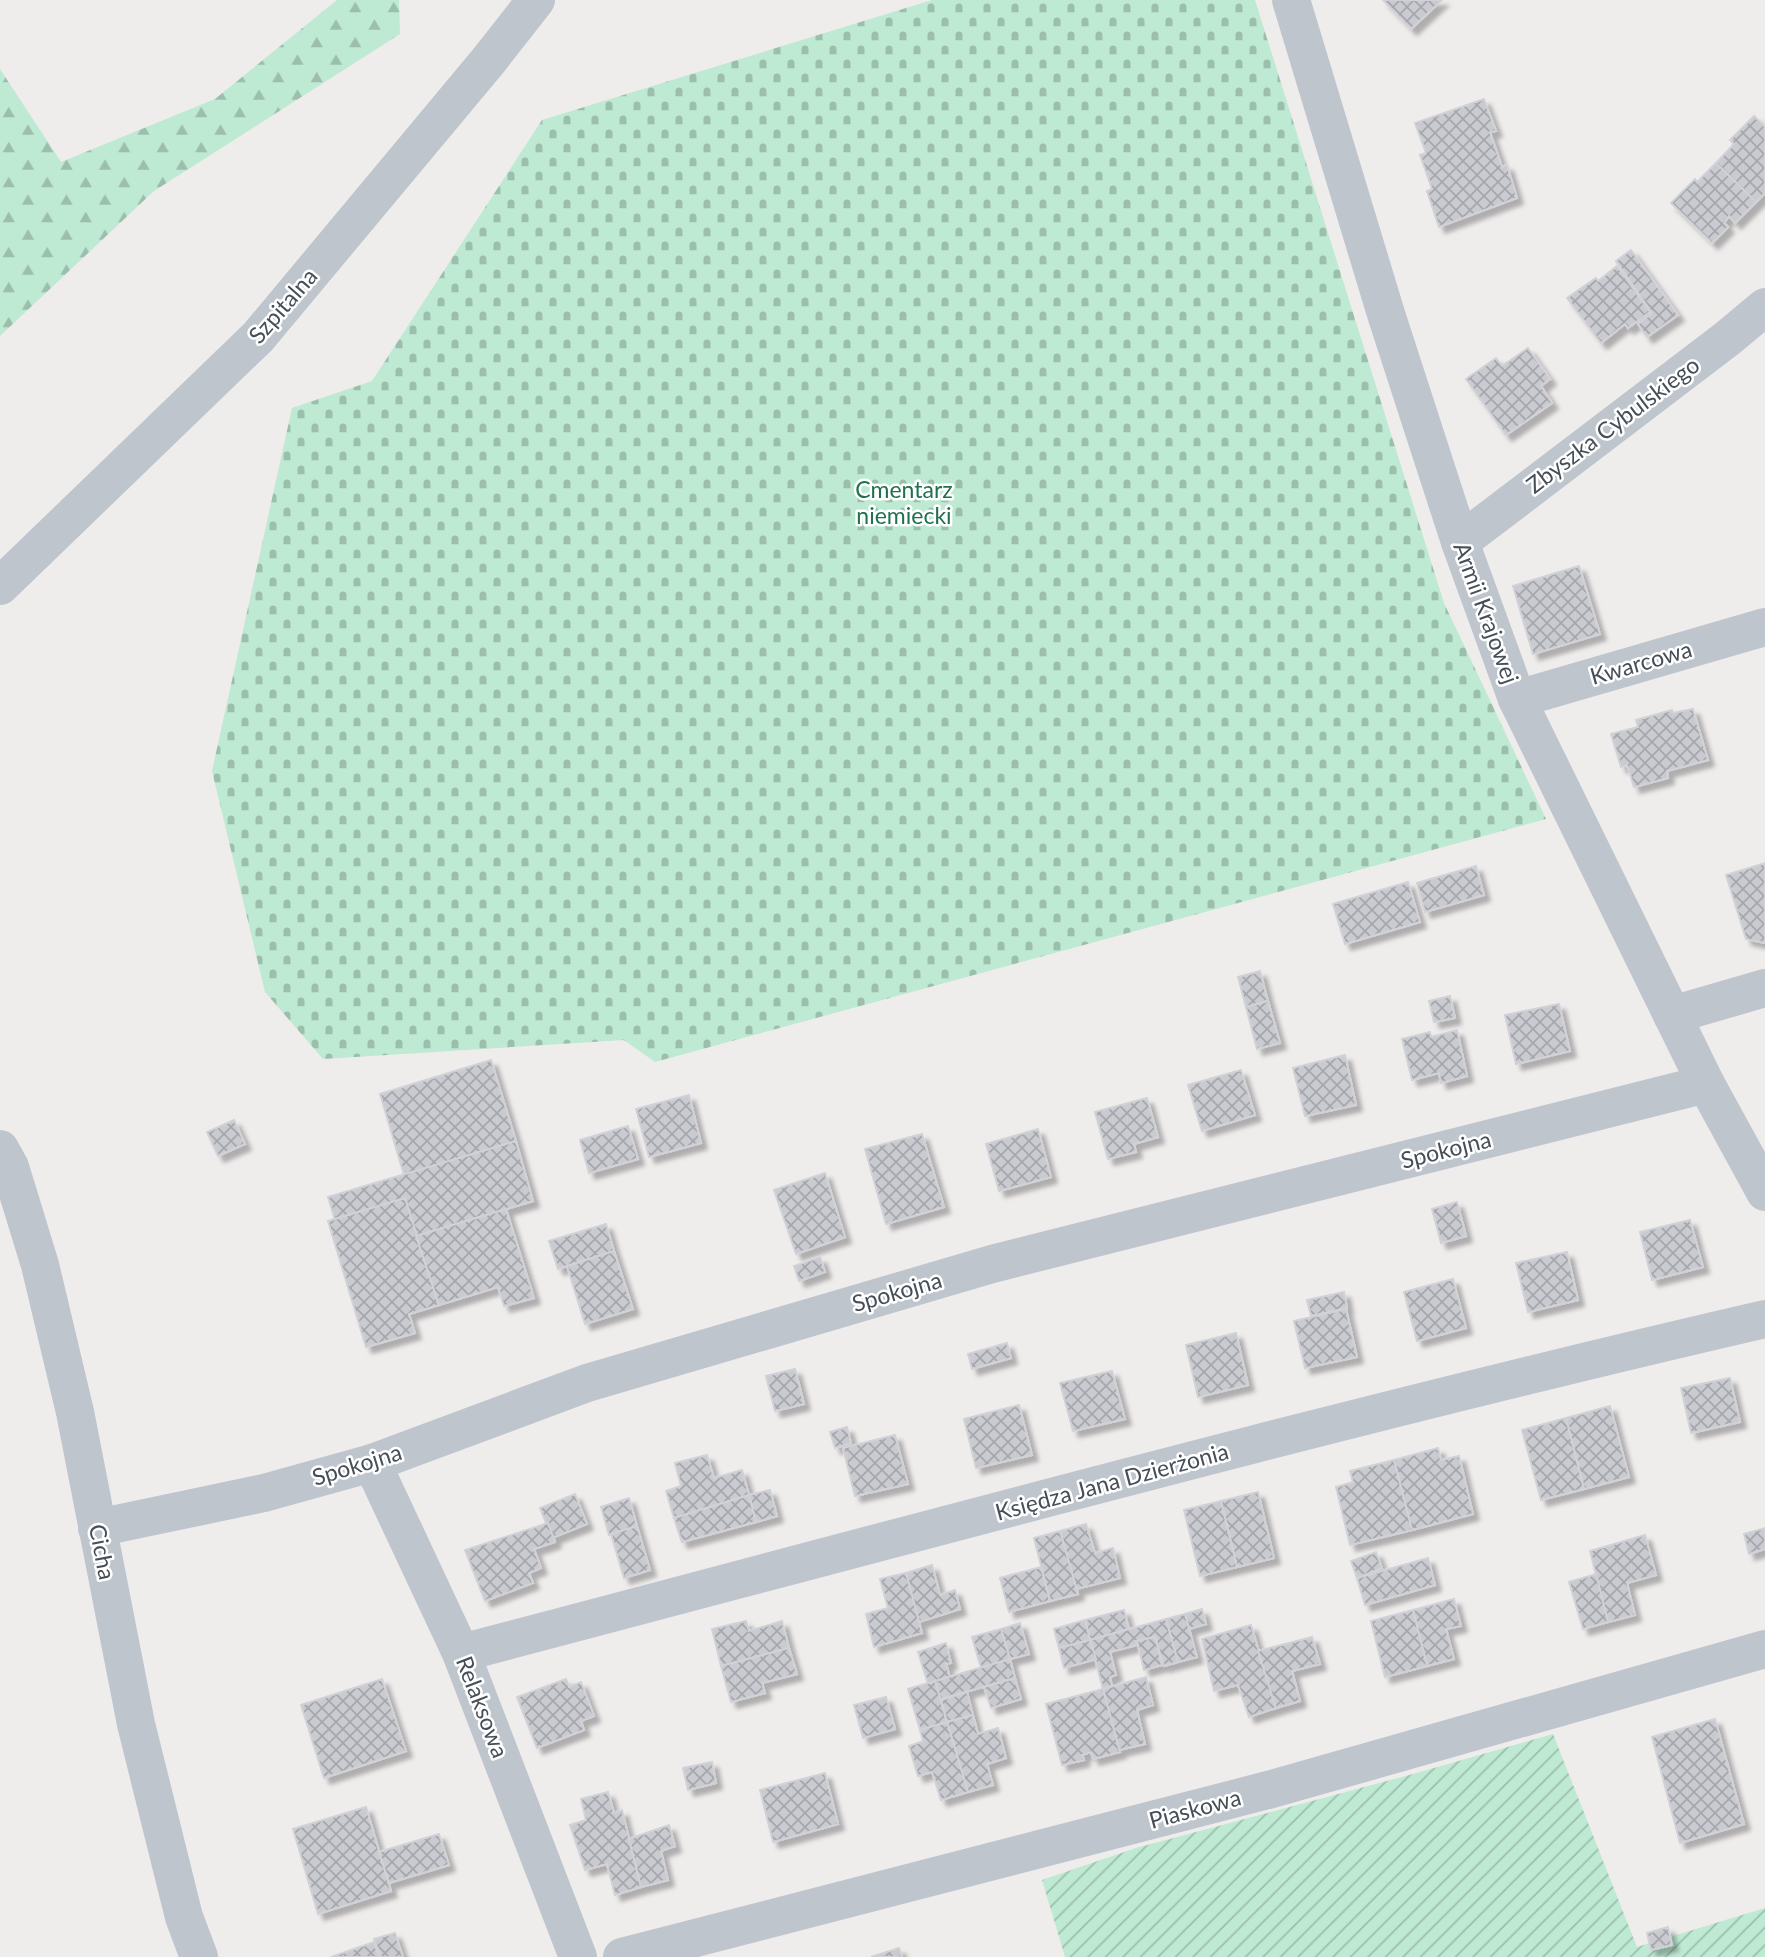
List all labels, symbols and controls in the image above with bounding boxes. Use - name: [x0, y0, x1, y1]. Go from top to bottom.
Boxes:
- street label: Szpitalna: [242, 262, 322, 349]
- street label: Zbyszka Cybulskiego: [1520, 350, 1704, 498]
- park label: Cmentarz niemiecki: [855, 475, 953, 529]
- street label: Armii Krajowej: [1448, 538, 1526, 687]
- street label: Kwarcowa: [1587, 634, 1695, 690]
- street label: Spokojna: [1398, 1124, 1494, 1174]
- street label: Spokojna: [849, 1265, 945, 1317]
- street label: Księdza Jana Dzierżonia: [992, 1436, 1231, 1526]
- street label: Spokojna: [309, 1437, 405, 1491]
- street label: Cicha: [84, 1522, 122, 1582]
- street label: Relaksowa: [451, 1652, 515, 1761]
- street label: Piaskowa: [1146, 1782, 1244, 1834]

